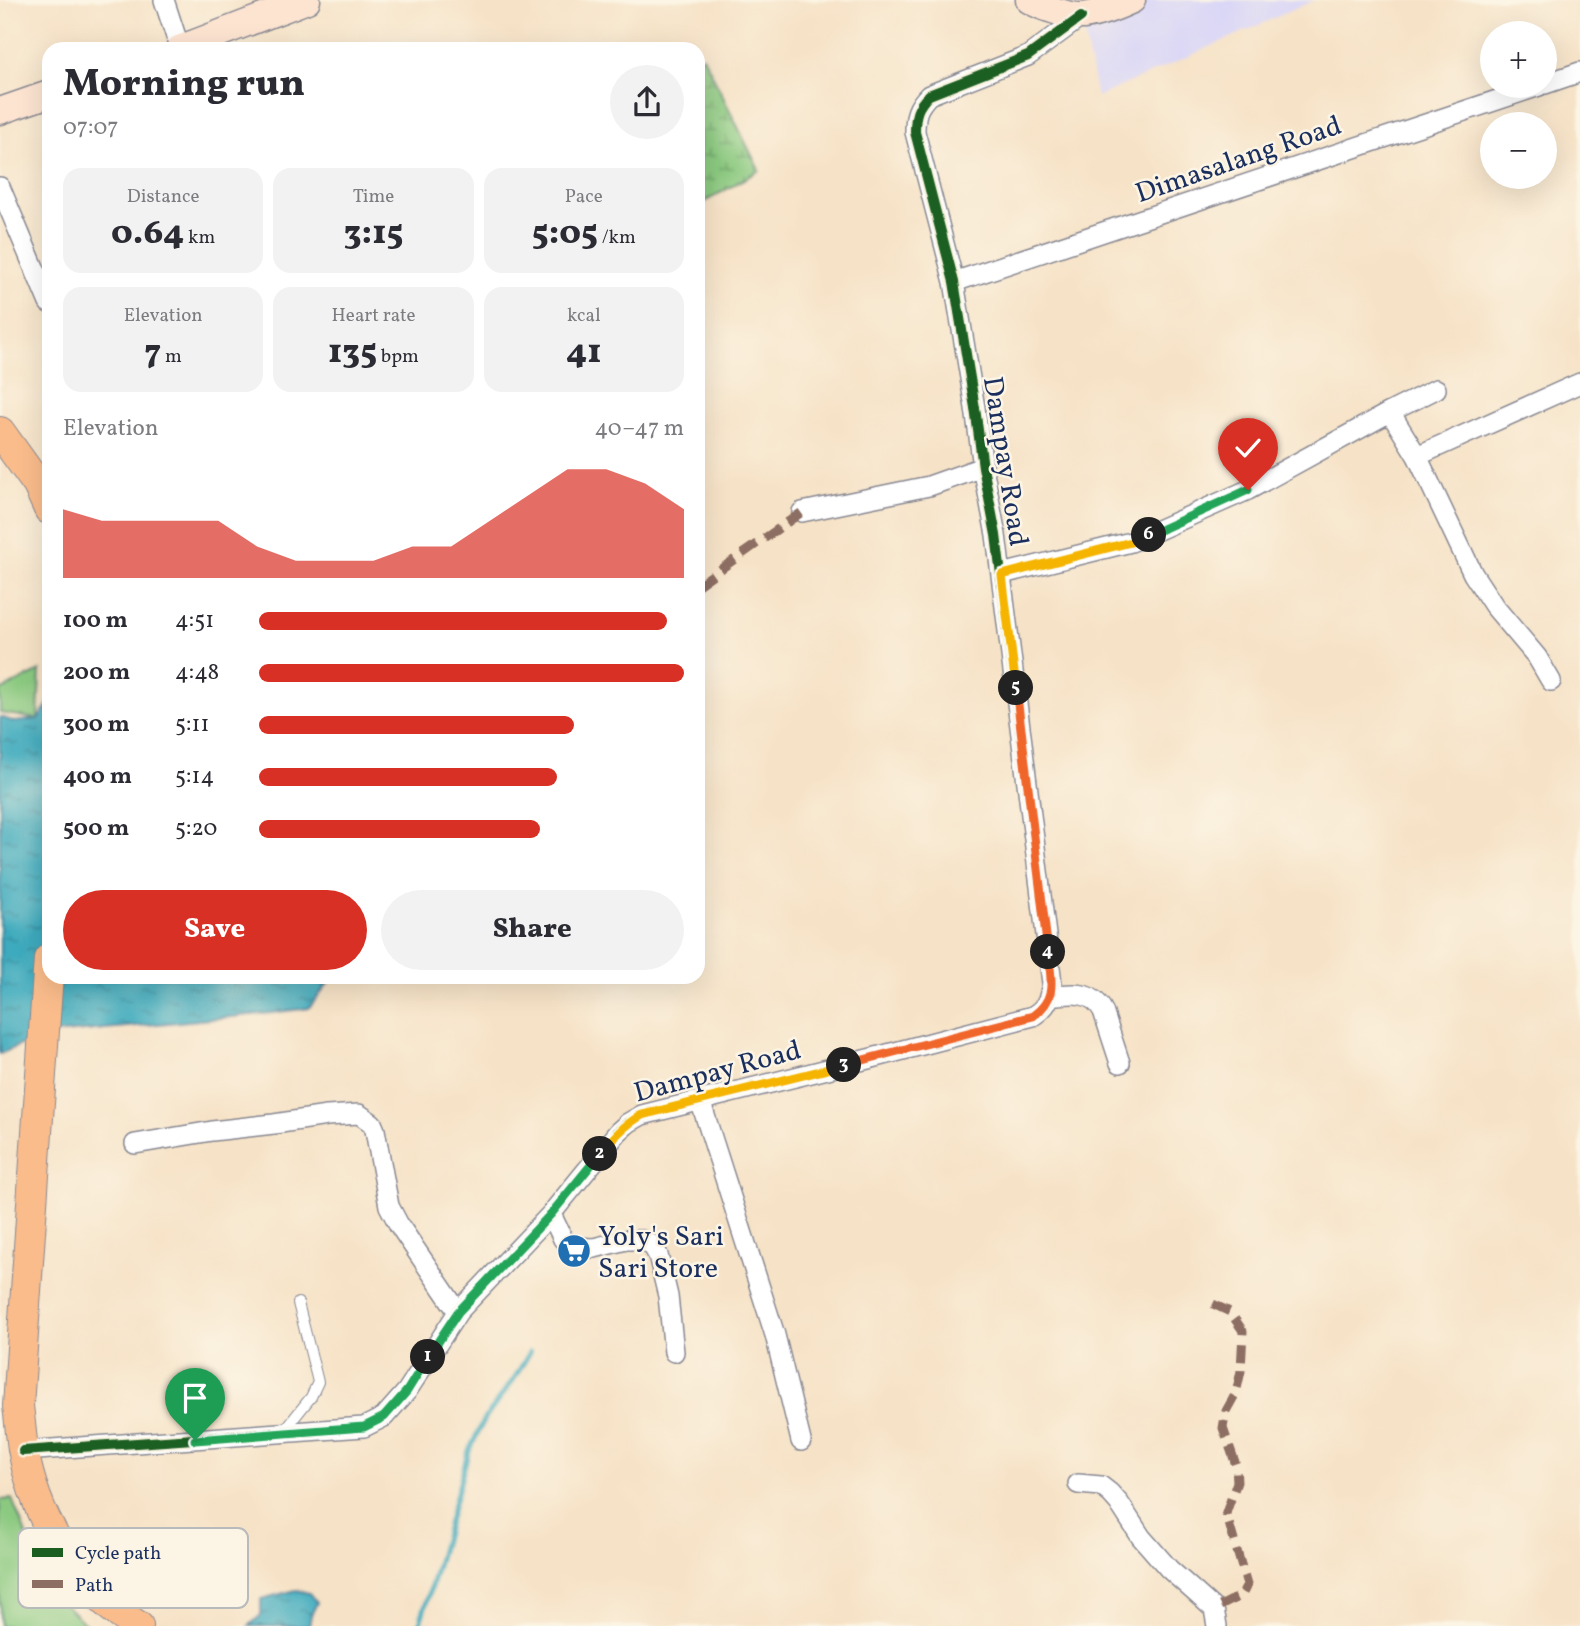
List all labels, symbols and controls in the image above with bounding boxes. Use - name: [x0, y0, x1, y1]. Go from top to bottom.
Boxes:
- map controls: [1480, 21, 1557, 189]
- button: +: [1480, 21, 1557, 98]
- text: Morning run: [63, 59, 305, 112]
- button: share: [610, 65, 684, 139]
- street label: Dimasalang Road: [1130, 107, 1347, 214]
- text: 07:07: [63, 112, 118, 144]
- button: −: [1480, 112, 1557, 189]
- text: Distance: [127, 184, 200, 210]
- text: Time: [353, 184, 394, 210]
- text: Pace: [565, 184, 603, 210]
- text: 0.64: [111, 210, 184, 258]
- text: 3:15: [344, 210, 403, 258]
- text: 5:05: [532, 210, 598, 258]
- text: km: [184, 225, 215, 251]
- text: /km: [598, 225, 636, 251]
- text: Elevation: [124, 303, 203, 329]
- text: Heart rate: [332, 303, 415, 329]
- text: kcal: [567, 303, 601, 329]
- text: 7: [145, 329, 161, 377]
- text: 135: [328, 329, 377, 377]
- text: 41: [566, 329, 602, 377]
- text: m: [161, 344, 182, 370]
- text: bpm: [377, 344, 419, 370]
- street label: Dampay Road: [972, 374, 1037, 549]
- text: Elevation: [63, 413, 159, 445]
- text: 40–47 m: [595, 413, 684, 445]
- pin: [1218, 418, 1278, 490]
- icon: check: [1229, 429, 1267, 467]
- pin: 6: [1132, 518, 1166, 552]
- text: 6: [1143, 521, 1154, 547]
- text: 100 m: [63, 605, 128, 637]
- text: 4:51: [175, 605, 214, 637]
- text: 200 m: [63, 657, 130, 689]
- text: 4:48: [175, 657, 219, 689]
- pin: 5: [998, 670, 1034, 706]
- text: 5: [1011, 674, 1020, 700]
- text: 300 m: [63, 709, 130, 741]
- text: 5:11: [175, 709, 209, 741]
- text: 400 m: [63, 761, 132, 793]
- text: 5:14: [175, 761, 214, 793]
- text: 500 m: [63, 813, 129, 845]
- text: 5:20: [175, 813, 217, 845]
- button: Save: [63, 890, 367, 970]
- button: Share: [381, 890, 684, 970]
- pin: 4: [1030, 934, 1066, 970]
- text: 4: [1042, 938, 1053, 964]
- street label: Dampay Road: [630, 1031, 805, 1113]
- pin: 3: [826, 1048, 862, 1082]
- text: 3: [839, 1051, 848, 1077]
- pin: 2: [582, 1136, 618, 1172]
- text: 2: [595, 1140, 604, 1166]
- place label: Yoly's Sari Sari Store: [598, 1218, 724, 1289]
- supermarket icon: Yoly's Sari Sari Store: [555, 1232, 593, 1270]
- pin: 1: [410, 1340, 446, 1374]
- text: 1: [424, 1343, 431, 1369]
- pin: [165, 1368, 225, 1440]
- icon: arrive: [176, 1379, 214, 1417]
- legend: [18, 1528, 248, 1608]
- text: Cycle path: [75, 1541, 161, 1567]
- text: Path: [75, 1573, 113, 1599]

